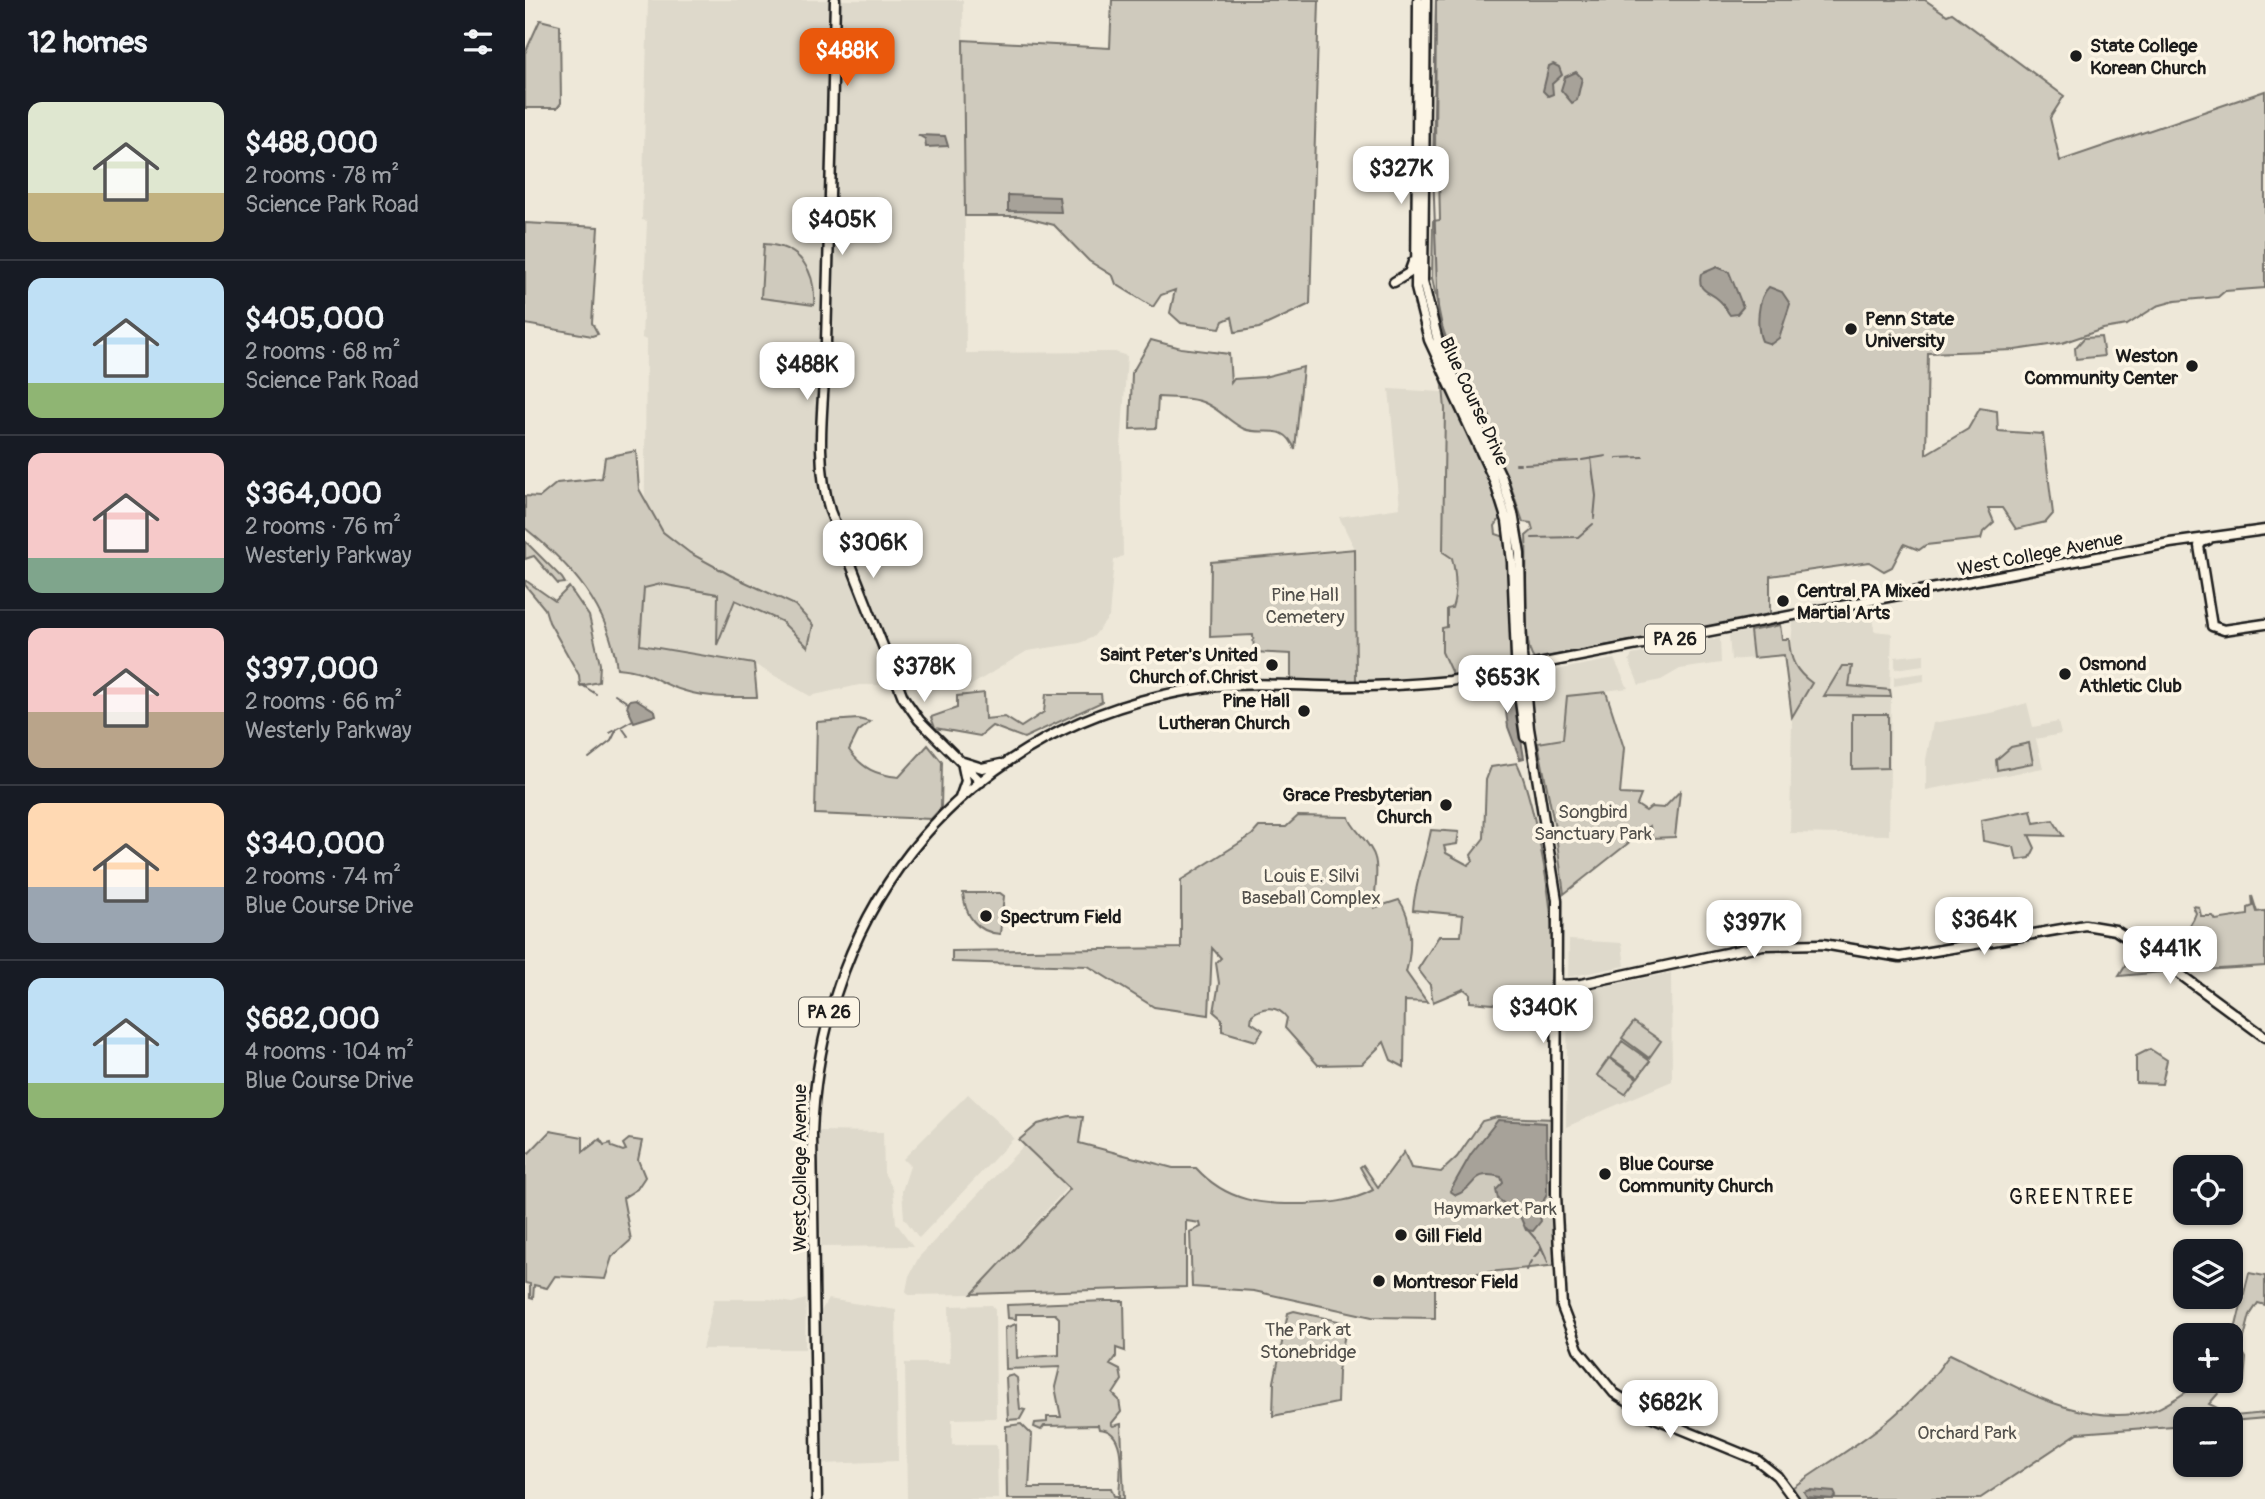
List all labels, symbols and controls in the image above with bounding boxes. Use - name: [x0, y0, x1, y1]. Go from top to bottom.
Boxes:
- icon: filters: [459, 23, 497, 61]
- text: 12 homes: [28, 24, 147, 61]
- pin: $488K: [798, 28, 896, 88]
- place label: State College Korean Church: [2090, 34, 2206, 80]
- text: $488K: [816, 36, 878, 65]
- marker: State College Korean Church: [2068, 48, 2084, 64]
- text: $488,000: [245, 124, 378, 161]
- icon: home: [84, 130, 168, 214]
- pin: $327K: [1352, 146, 1450, 206]
- text: $327K: [1369, 154, 1433, 183]
- text: 2 rooms · 78 m²: [245, 161, 399, 190]
- text: Science Park Road: [245, 190, 419, 219]
- pin: $405K: [793, 198, 891, 257]
- text: $405K: [808, 205, 876, 234]
- text: $405,000: [245, 300, 385, 337]
- icon: home: [84, 306, 168, 390]
- place label: Penn State University: [1865, 307, 1955, 353]
- marker: Penn State University: [1843, 321, 1859, 337]
- street label: Blue Course Drive: [1434, 333, 1515, 470]
- text: 2 rooms · 68 m²: [245, 337, 401, 366]
- pin: $488K: [758, 342, 856, 402]
- place label: Weston Community Center: [2024, 344, 2178, 390]
- text: $488K: [776, 350, 838, 379]
- marker: Weston Community Center: [2184, 358, 2200, 374]
- text: Science Park Road: [245, 366, 419, 395]
- text: $364,000: [245, 475, 382, 512]
- icon: home: [84, 481, 168, 565]
- text: 2 rooms · 76 m²: [245, 512, 401, 541]
- pin: $306K: [824, 520, 922, 580]
- street label: West College Avenue: [1956, 526, 2125, 582]
- text: $306K: [839, 528, 907, 557]
- text: Westerly Parkway: [245, 541, 412, 570]
- place label: Central PA Mixed Martial Arts: [1797, 579, 1930, 625]
- park label: Pine Hall Cemetery: [1265, 583, 1345, 629]
- marker: Central PA Mixed Martial Arts: [1775, 593, 1791, 609]
- road number: PA 26: [1645, 624, 1705, 654]
- place label: Saint Peter's United Church of Christ: [1099, 643, 1259, 689]
- pin: $378K: [875, 644, 973, 704]
- text: $397,000: [245, 650, 378, 687]
- text: $378K: [893, 652, 955, 681]
- place label: Osmond Athletic Club: [2079, 652, 2182, 698]
- icon: home: [84, 656, 168, 740]
- pin: $653K: [1458, 656, 1556, 715]
- marker: Saint Peter's United Church of Christ: [1264, 657, 1280, 673]
- text: $653K: [1474, 663, 1540, 692]
- marker: Osmond Athletic Club: [2057, 666, 2073, 682]
- text: 2 rooms · 66 m²: [245, 687, 402, 716]
- place label: Pine Hall Lutheran Church: [1158, 689, 1290, 735]
- marker: Pine Hall Lutheran Church: [1296, 703, 1312, 719]
- text: Westerly Parkway: [245, 716, 412, 745]
- place label: Grace Presbyterian Church: [1283, 783, 1432, 829]
- marker: Grace Presbyterian Church: [1438, 797, 1454, 813]
- park label: Songbird Sanctuary Park: [1534, 800, 1652, 846]
- text: $340,000: [245, 825, 385, 862]
- icon: home: [84, 831, 168, 915]
- text: 2 rooms · 74 m²: [245, 862, 401, 891]
- park label: Louis E. Silvi Baseball Complex: [1241, 864, 1381, 910]
- text: Blue Course Drive: [245, 891, 413, 920]
- pin: $364K: [1935, 898, 2033, 957]
- pin: $397K: [1705, 900, 1803, 960]
- place label: Spectrum Field: [1000, 905, 1122, 929]
- text: $364K: [1951, 905, 2017, 934]
- marker: Spectrum Field: [978, 908, 994, 924]
- text: $397K: [1722, 908, 1786, 937]
- pin: $441K: [2121, 926, 2219, 986]
- text: $441K: [2139, 934, 2201, 963]
- pin: $340K: [1494, 986, 1592, 1045]
- text: $340K: [1509, 993, 1577, 1022]
- road number: PA 26: [799, 998, 859, 1027]
- text: $682,000: [245, 1000, 380, 1037]
- icon: home: [84, 1006, 168, 1090]
- text: 4 rooms · 104 m²: [245, 1037, 414, 1066]
- text: Blue Course Drive: [245, 1066, 413, 1095]
- street label: West College Avenue: [788, 1084, 812, 1252]
- place label: Blue Course Community Church: [1619, 1152, 1773, 1198]
- map controls: [2173, 1155, 2243, 1477]
- button: locate: [2173, 1155, 2243, 1225]
- marker: Blue Course Community Church: [1597, 1166, 1613, 1182]
- district label: GREENTREE: [2009, 1184, 2135, 1211]
- park label: Haymarket Park: [1433, 1197, 1557, 1221]
- place label: Gill Field: [1415, 1224, 1482, 1248]
- marker: Gill Field: [1393, 1227, 1409, 1243]
- button: layers: [2173, 1239, 2243, 1309]
- place label: Montresor Field: [1393, 1270, 1518, 1294]
- marker: Montresor Field: [1371, 1273, 1387, 1289]
- park label: The Park at Stonebridge: [1260, 1318, 1357, 1364]
- button: +: [2173, 1323, 2243, 1393]
- pin: $682K: [1621, 1380, 1719, 1440]
- text: $682K: [1638, 1388, 1702, 1417]
- button: −: [2173, 1407, 2243, 1477]
- park label: Orchard Park: [1917, 1421, 2017, 1445]

